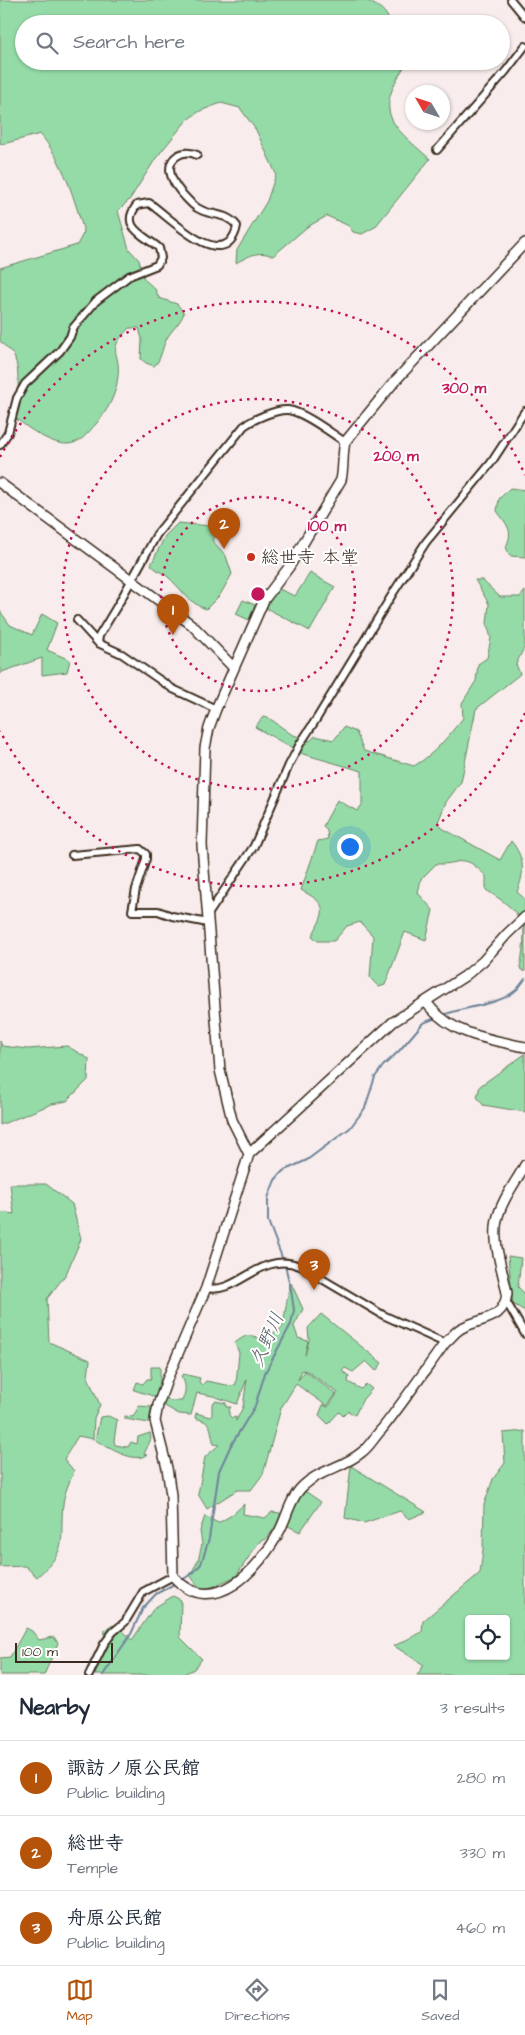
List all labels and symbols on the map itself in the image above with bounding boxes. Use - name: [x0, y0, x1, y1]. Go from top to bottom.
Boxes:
- north arrow: [405, 85, 450, 130]
- text: 300 m: [441, 378, 486, 399]
- text: 200 m: [372, 446, 419, 467]
- pin: 2: [208, 508, 240, 549]
- text: 100 m: [308, 516, 347, 537]
- place label: 総世寺 本堂: [261, 545, 358, 570]
- marker: 総世寺 本堂: [245, 551, 257, 563]
- centre of rings: [249, 585, 267, 603]
- pin: 1: [157, 594, 189, 635]
- your location: [337, 834, 363, 860]
- pin: 3: [298, 1249, 330, 1290]
- water label: 久野川: [243, 1308, 291, 1371]
- scale bar: [15, 1640, 112, 1663]

